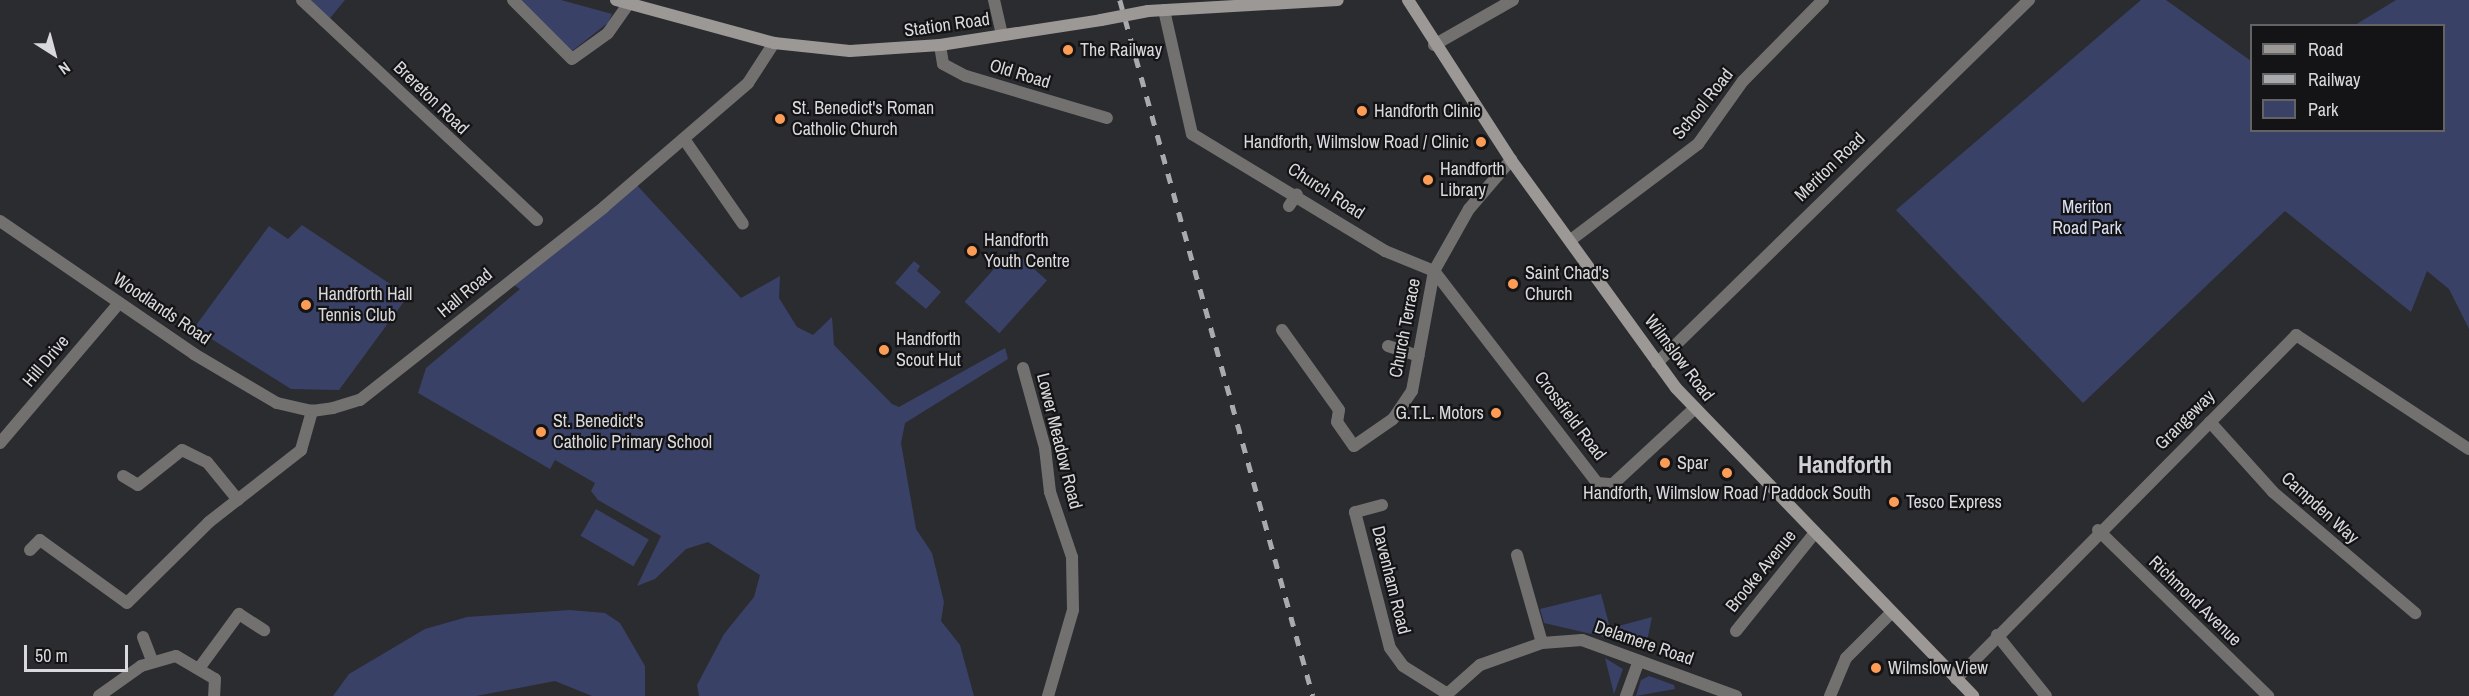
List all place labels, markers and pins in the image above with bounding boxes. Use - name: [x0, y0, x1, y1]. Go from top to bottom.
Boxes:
- place label: The Railway: [1080, 39, 1162, 61]
- marker: The Railway: [1061, 43, 1075, 57]
- place label: St. Benedict's Roman Catholic Church: [792, 98, 934, 140]
- place label: Handforth Clinic: [1374, 100, 1481, 122]
- marker: Handforth Clinic: [1355, 104, 1369, 118]
- marker: St. Benedict's Roman Catholic Church: [773, 112, 787, 126]
- place label: Handforth, Wilmslow Road / Clinic: [1243, 131, 1469, 153]
- marker: Handforth, Wilmslow Road / Clinic: [1474, 135, 1488, 149]
- place label: Handforth Library: [1440, 159, 1505, 201]
- marker: Handforth Library: [1421, 173, 1435, 187]
- place label: Handforth Youth Centre: [984, 230, 1070, 272]
- marker: Handforth Youth Centre: [965, 244, 979, 258]
- place label: Saint Chad's Church: [1525, 263, 1609, 306]
- marker: Saint Chad's Church: [1506, 277, 1520, 291]
- place label: Handforth Hall Tennis Club: [318, 284, 412, 326]
- marker: Handforth Hall Tennis Club: [299, 298, 313, 312]
- place label: Handforth Scout Hut: [896, 329, 961, 372]
- marker: Handforth Scout Hut: [877, 343, 891, 357]
- place label: G.T.L. Motors: [1395, 402, 1484, 424]
- marker: G.T.L. Motors: [1489, 406, 1503, 420]
- place label: St. Benedict's Catholic Primary School: [553, 411, 712, 454]
- marker: St. Benedict's Catholic Primary School: [534, 425, 548, 439]
- place label: Spar: [1677, 452, 1708, 474]
- marker: Spar: [1658, 456, 1672, 470]
- marker: Handforth, Wilmslow Road / Paddock South: [1720, 466, 1734, 480]
- place label: Handforth, Wilmslow Road / Paddock South: [1583, 482, 1871, 504]
- place label: Tesco Express: [1906, 491, 2002, 513]
- marker: Tesco Express: [1887, 495, 1901, 509]
- place label: Wilmslow View: [1888, 657, 1988, 679]
- marker: Wilmslow View: [1869, 661, 1883, 675]

